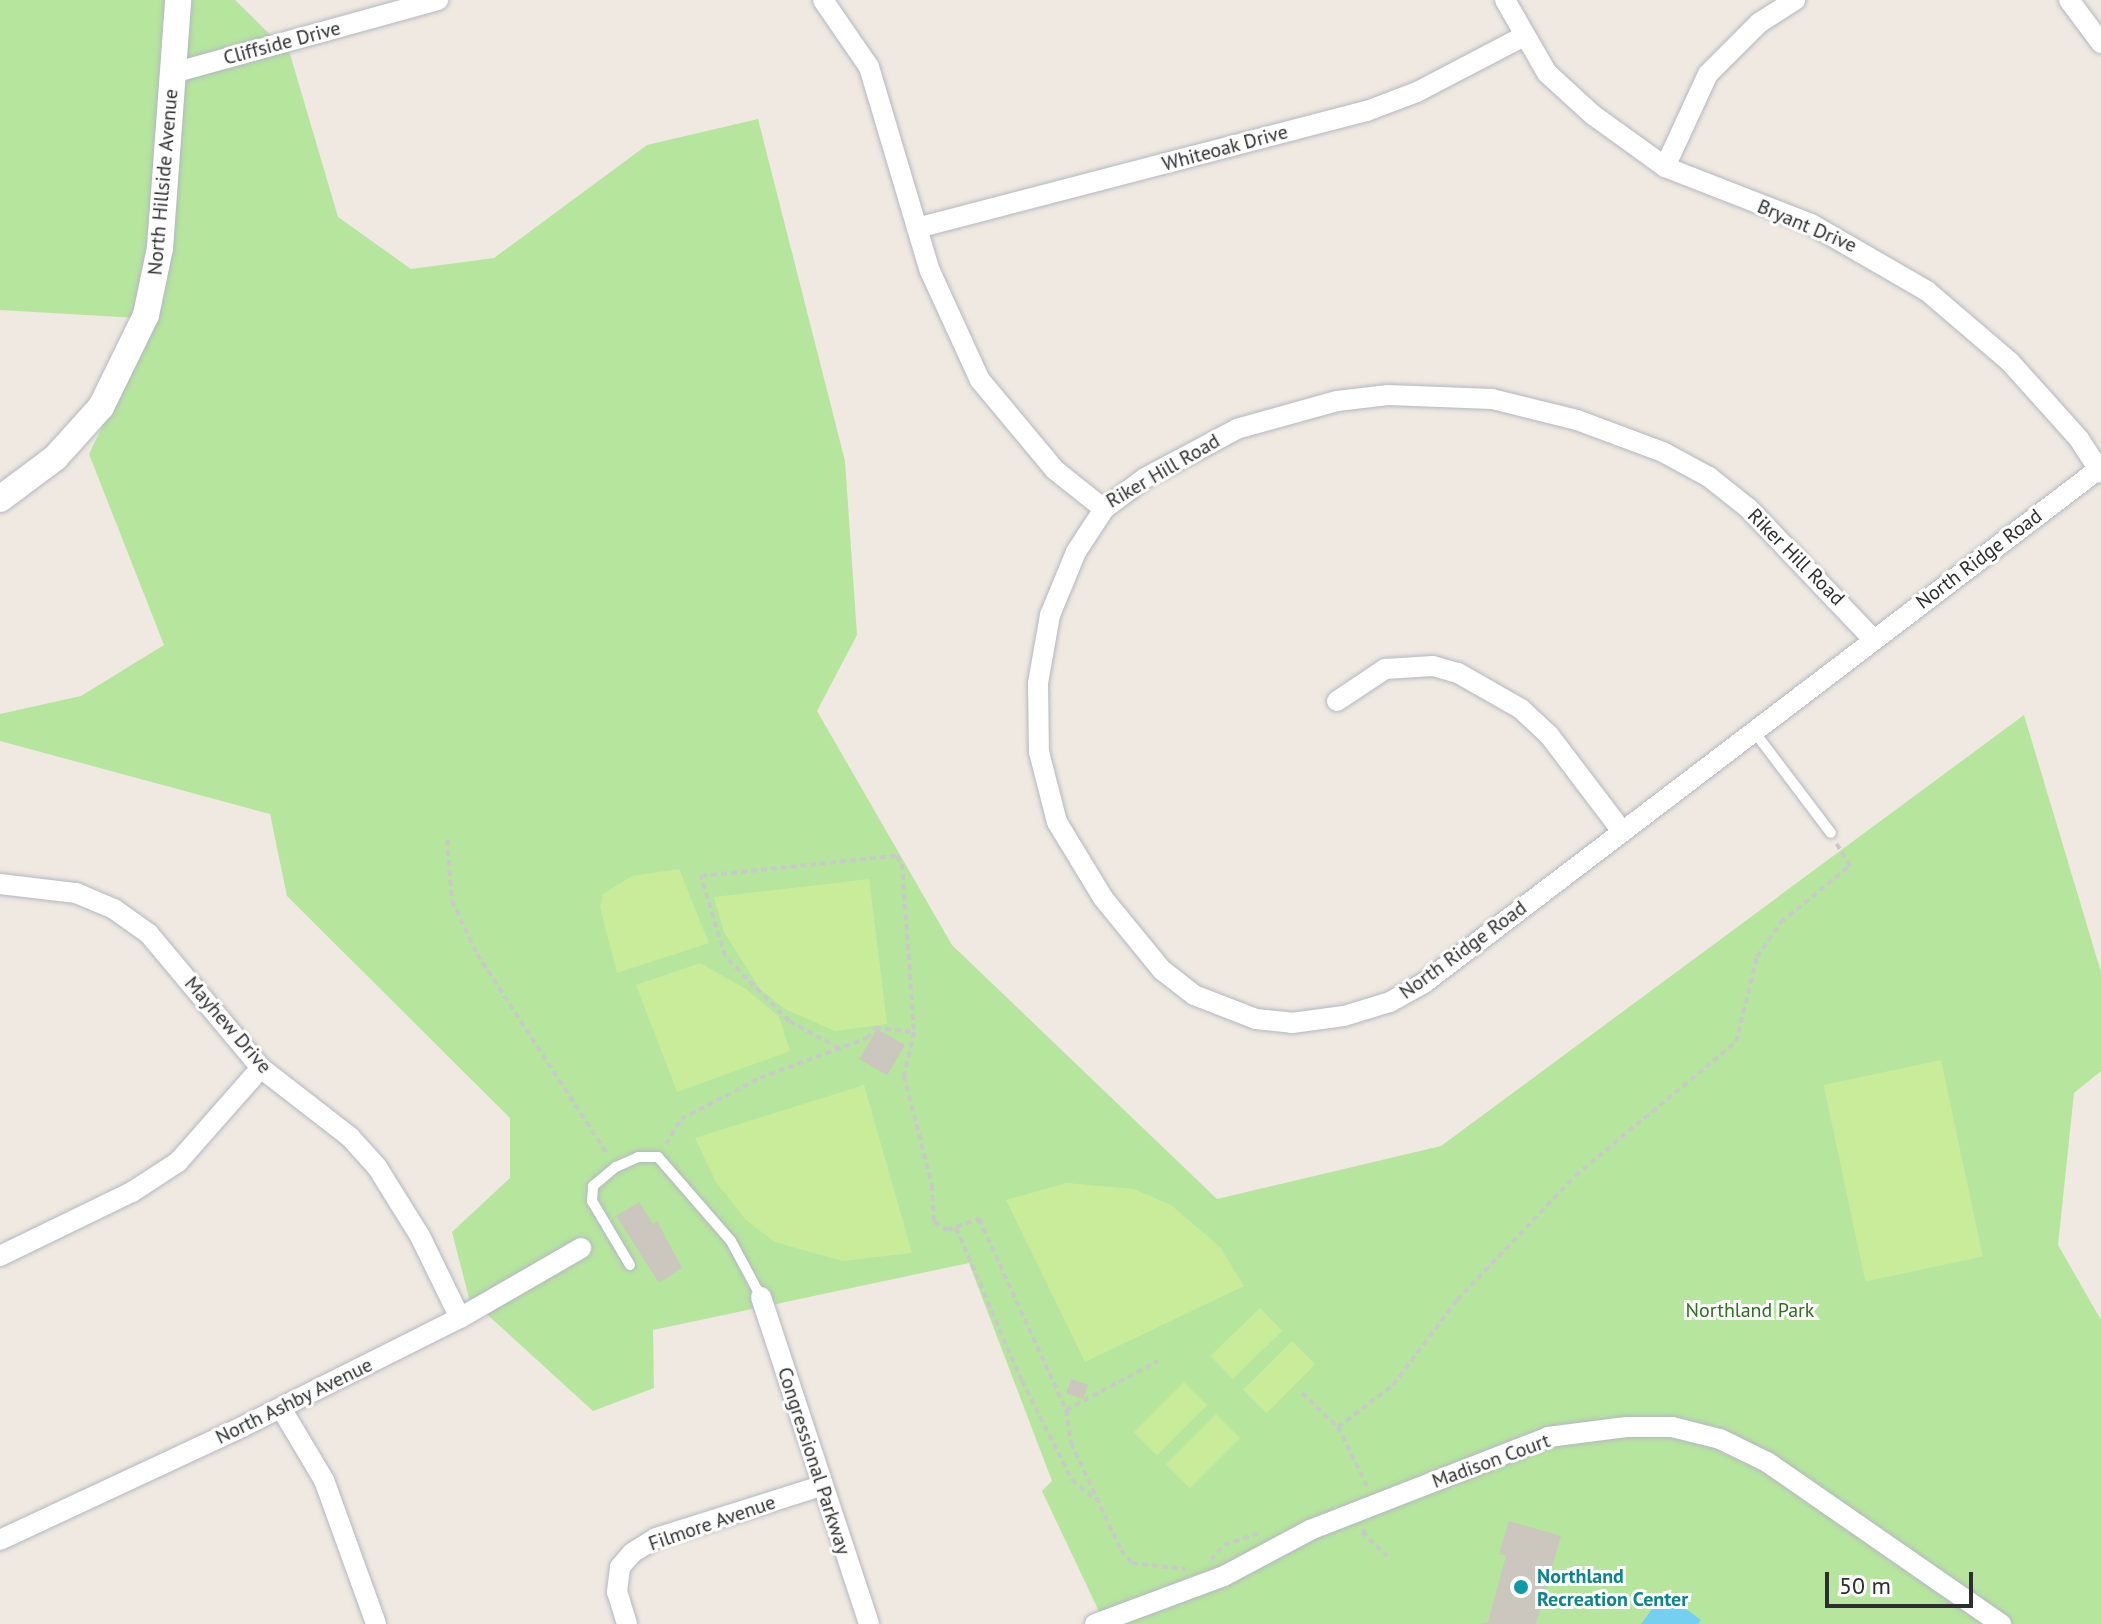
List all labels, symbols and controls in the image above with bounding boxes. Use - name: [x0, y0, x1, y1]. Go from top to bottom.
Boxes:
- street label: Cliffside Drive: [221, 16, 343, 70]
- street label: North Hillside Avenue: [143, 88, 183, 276]
- street label: Whiteoak Drive: [1159, 120, 1291, 176]
- street label: Bryant Drive: [1754, 194, 1860, 258]
- street label: Riker Hill Road: [1102, 429, 1224, 513]
- street label: Riker Hill Road: [1743, 504, 1849, 610]
- street label: North Ridge Road: [1911, 504, 2047, 614]
- street label: North Ridge Road: [1395, 896, 1531, 1004]
- street label: Mayhew Drive: [179, 972, 277, 1078]
- park label: Northland Park: [1686, 1298, 1814, 1322]
- street label: North Ashby Avenue: [211, 1352, 377, 1450]
- street label: Congressional Parkway: [772, 1364, 856, 1558]
- street label: Madison Court: [1429, 1429, 1553, 1493]
- street label: Filmore Avenue: [645, 1490, 779, 1556]
- scale bar: [1829, 1556, 1977, 1606]
- place label: Northland Recreation Center: [1537, 1564, 1689, 1611]
- text: 50 m: [1839, 1570, 1891, 1601]
- marker: Northland Recreation Center: [1512, 1578, 1530, 1596]

